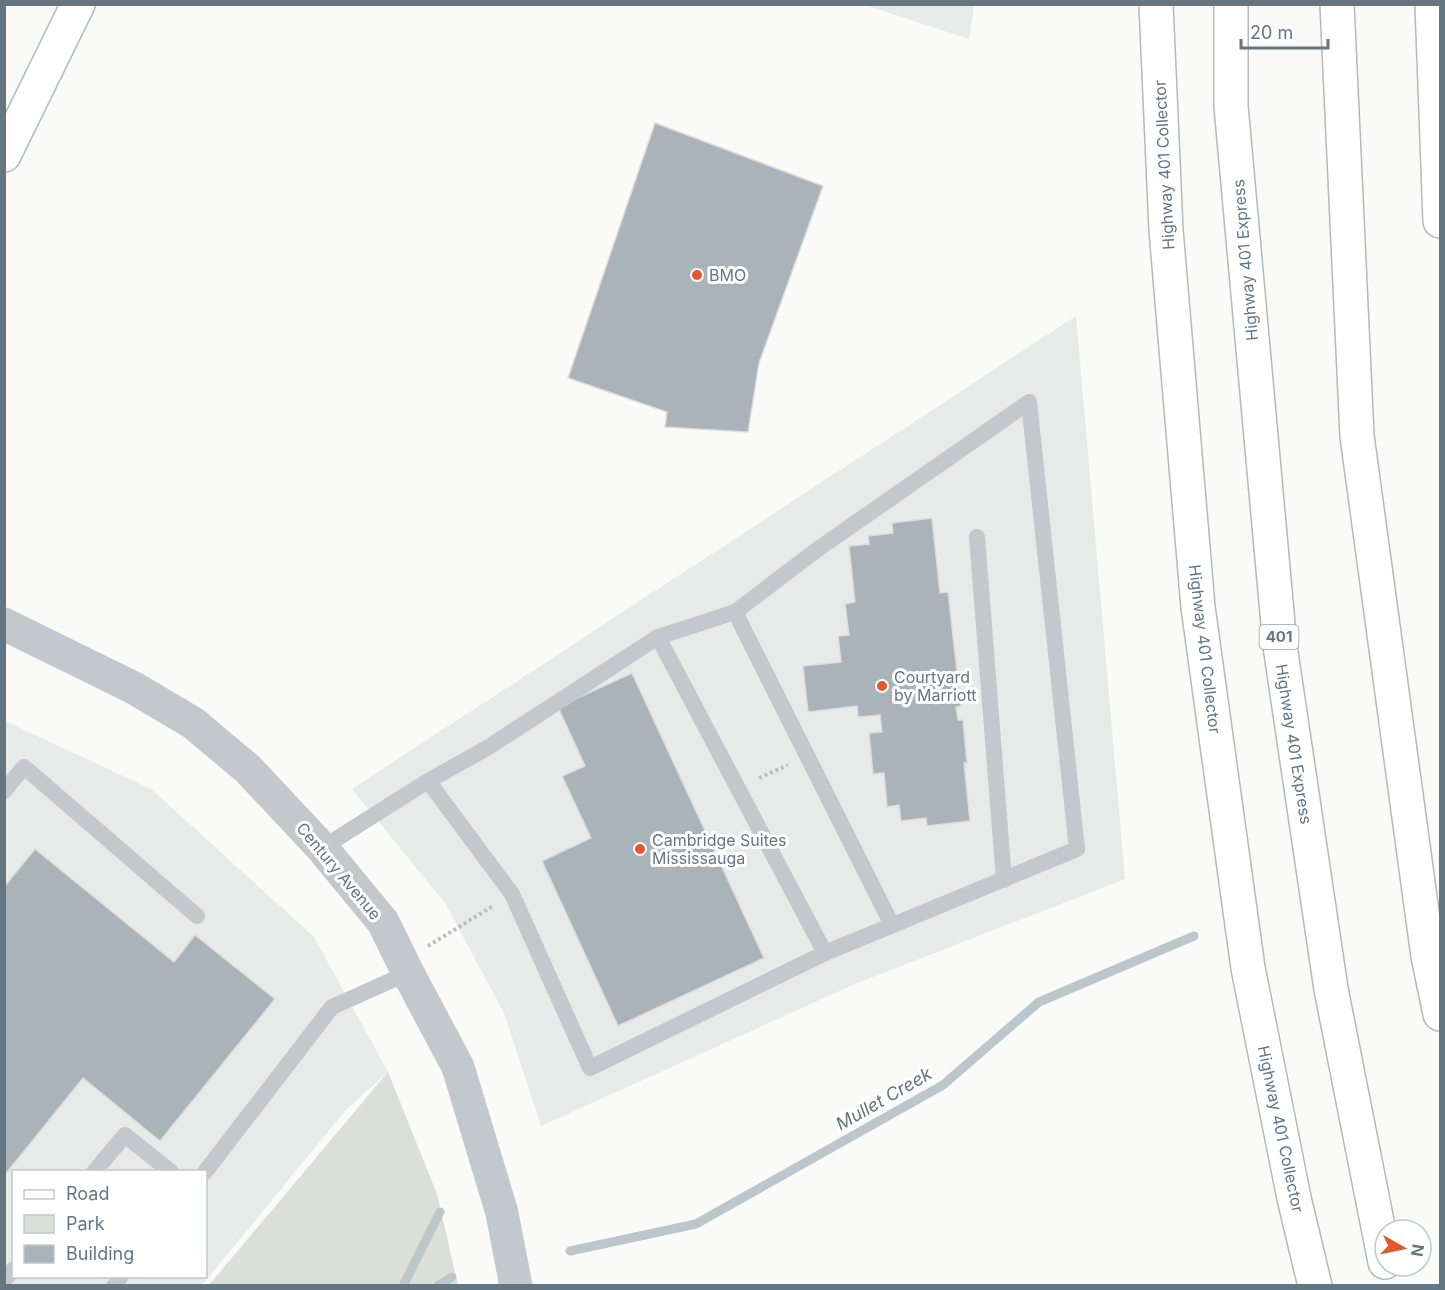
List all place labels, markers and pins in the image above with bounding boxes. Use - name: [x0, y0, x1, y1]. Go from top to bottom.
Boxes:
- place label: BMO: [709, 265, 746, 285]
- marker: BMO: [690, 268, 704, 282]
- place label: Courtyard by Marriott: [894, 667, 977, 705]
- marker: Courtyard by Marriott: [875, 679, 889, 693]
- place label: Cambridge Suites Mississauga: [652, 830, 787, 868]
- marker: Cambridge Suites Mississauga: [633, 842, 647, 856]

